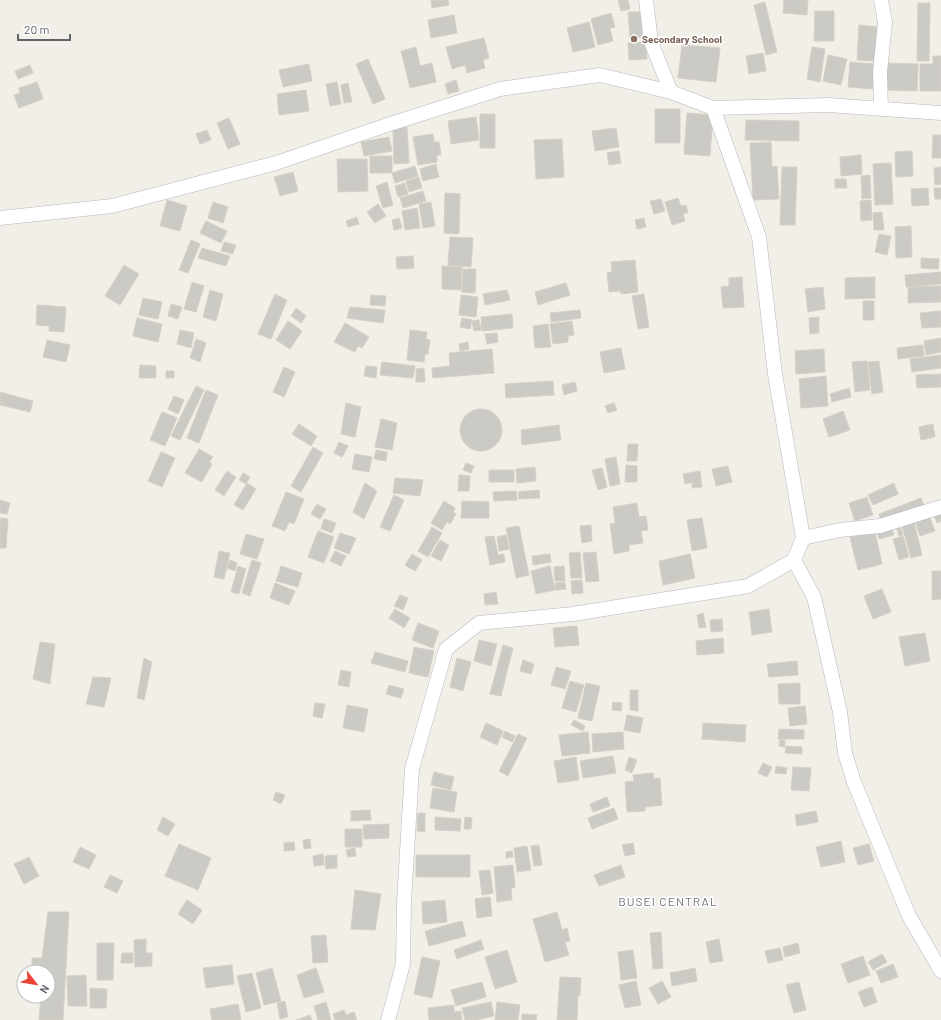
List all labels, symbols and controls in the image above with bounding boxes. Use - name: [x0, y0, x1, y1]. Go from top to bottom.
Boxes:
- scale bar: [18, 16, 70, 42]
- text: 20 m: [24, 22, 50, 36]
- place label: Secondary School: [642, 33, 722, 45]
- marker: Secondary School: [629, 34, 639, 44]
- district label: BUSEI CENTRAL: [618, 894, 718, 908]
- north arrow: [16, 964, 56, 1004]
- text: N: [38, 983, 52, 996]

